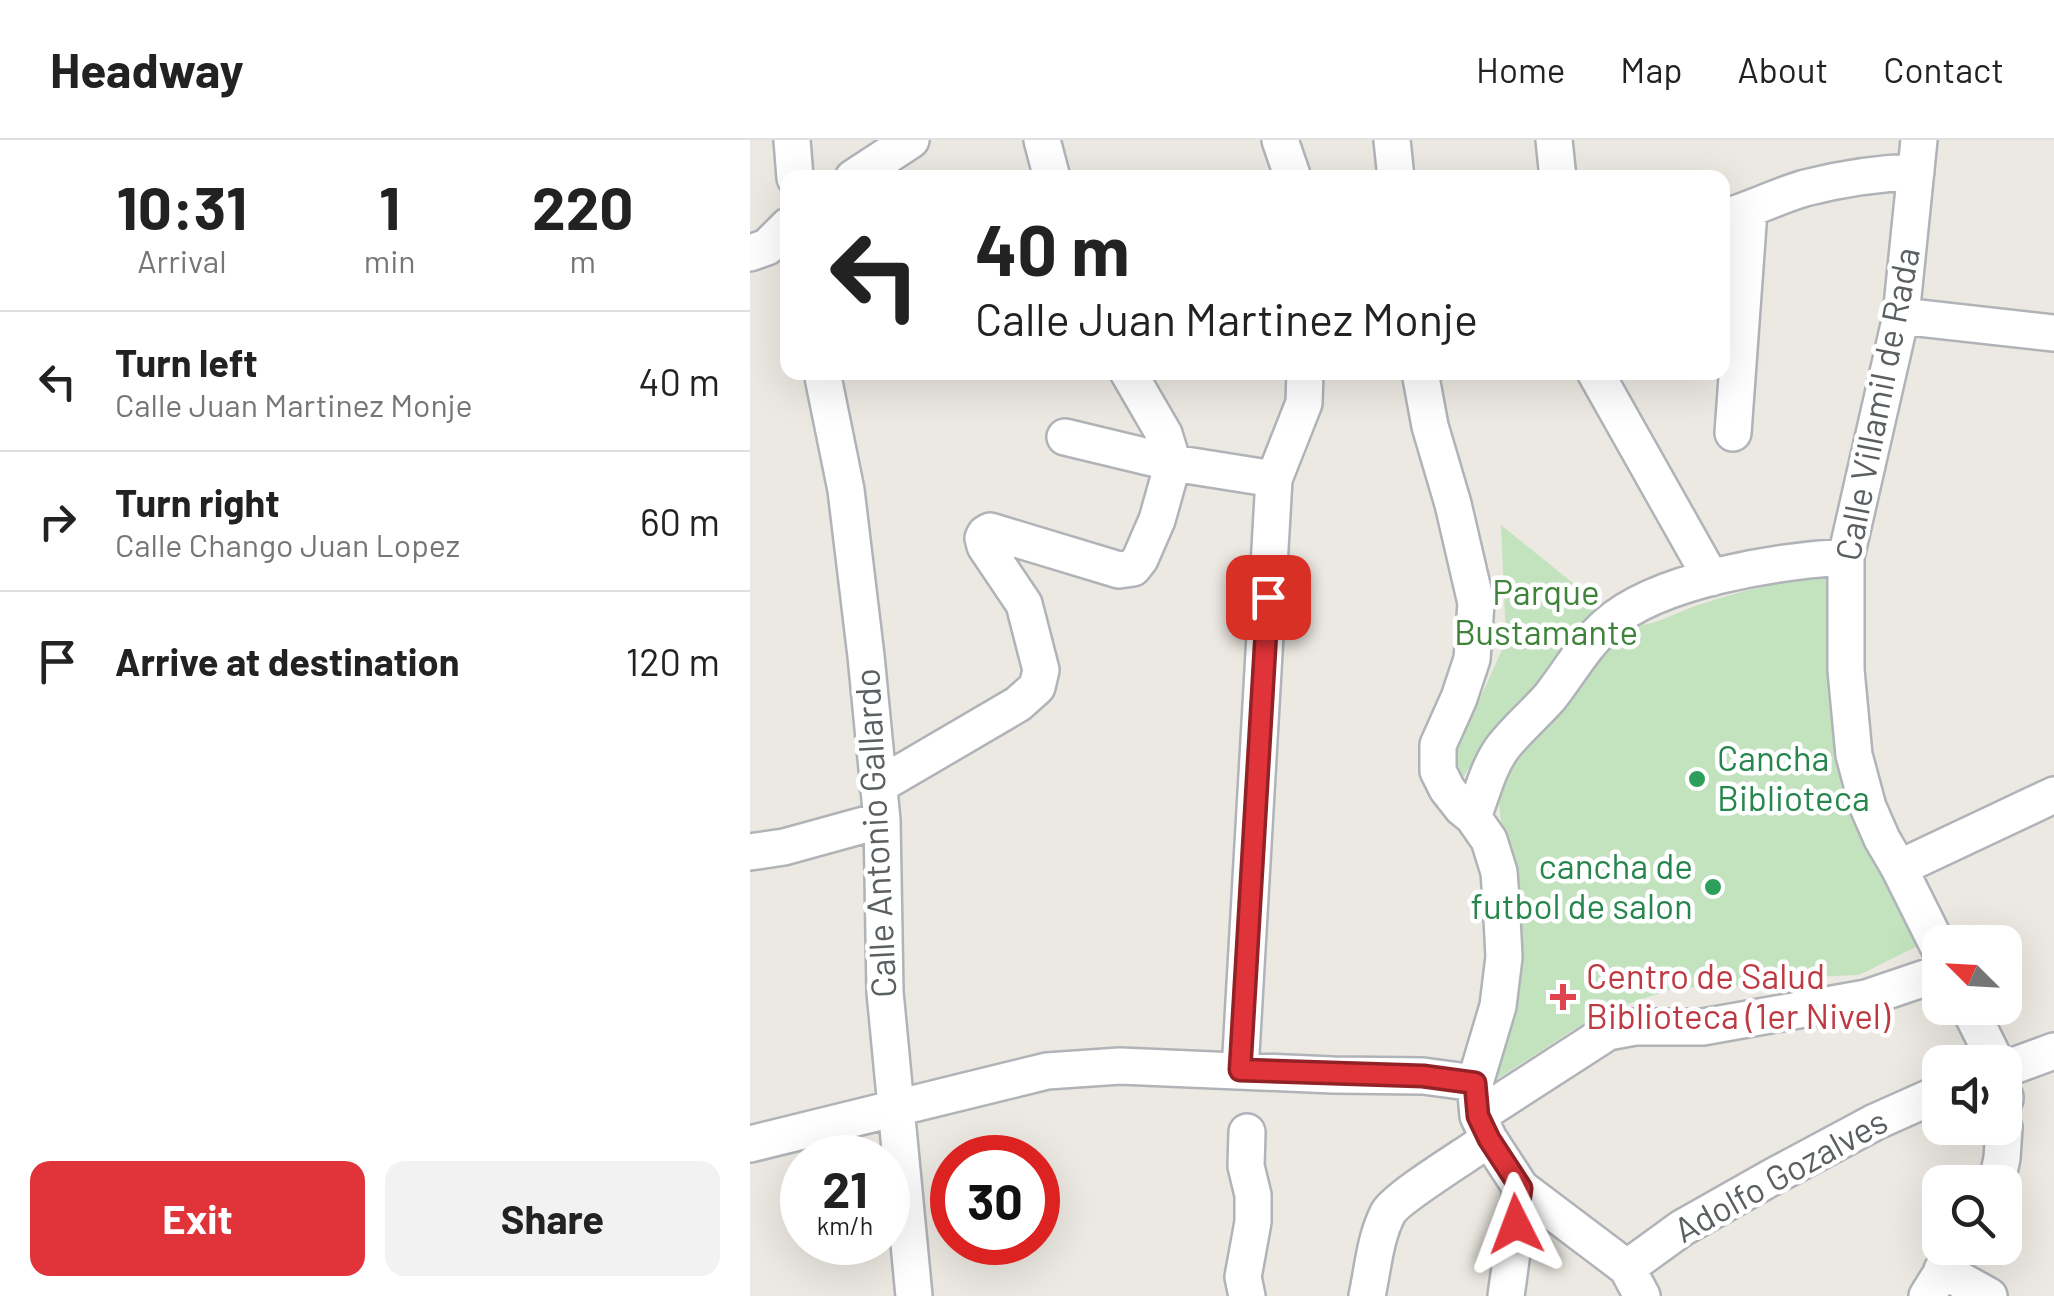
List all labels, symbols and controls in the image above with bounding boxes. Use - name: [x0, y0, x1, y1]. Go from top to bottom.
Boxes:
- text: Headway: [50, 40, 244, 98]
- text: Home: [1476, 48, 1565, 90]
- text: Map: [1620, 48, 1683, 90]
- text: About: [1738, 48, 1828, 90]
- text: Contact: [1883, 48, 2004, 90]
- text: 10:31: [116, 170, 247, 242]
- text: 1: [379, 170, 400, 242]
- text: 220: [532, 170, 633, 242]
- text: 40 m: [975, 206, 1130, 290]
- icon: left: [810, 210, 940, 340]
- text: Arrival: [137, 241, 227, 279]
- text: min: [364, 241, 416, 279]
- text: m: [570, 241, 596, 279]
- street label: Calle Villamil de Rada: [1825, 243, 1927, 564]
- text: Calle Juan Martinez Monje: [975, 291, 1478, 345]
- text: Turn left: [115, 339, 258, 385]
- icon: left: [30, 354, 85, 409]
- text: 40 m: [639, 358, 720, 404]
- text: Calle Juan Martinez Monje: [115, 385, 473, 423]
- text: Turn right: [115, 479, 280, 525]
- icon: right: [30, 494, 85, 549]
- text: 60 m: [640, 498, 720, 544]
- text: Calle Chango Juan Lopez: [115, 525, 460, 563]
- pin: [1226, 555, 1311, 640]
- icon: arrive: [1241, 570, 1296, 625]
- park label: Parque Bustamante: [1454, 570, 1638, 652]
- icon: arrive: [30, 634, 85, 689]
- text: Arrive at destination: [115, 638, 460, 684]
- text: 120 m: [626, 638, 720, 684]
- street label: Calle Antonio Gallardo: [844, 667, 904, 999]
- place label: Cancha Biblioteca: [1717, 736, 1870, 818]
- marker: Cancha Biblioteca: [1686, 768, 1708, 790]
- place label: cancha de futbol de salon: [1471, 844, 1693, 926]
- marker: cancha de futbol de salon: [1702, 876, 1724, 898]
- north arrow: [1922, 925, 2022, 1025]
- map controls: [1922, 925, 2022, 1265]
- place label: Centro de Salud Biblioteca (1er Nivel): [1586, 954, 1891, 1036]
- marker: Centro de Salud Biblioteca (1er Nivel): [1550, 984, 1576, 1010]
- button: sound: [1922, 1045, 2022, 1145]
- street label: Adolfo Gozalves: [1666, 1098, 1894, 1250]
- speed limit sign: 30: [930, 1135, 1060, 1265]
- text: 21: [822, 1158, 868, 1218]
- button: Exit: [30, 1161, 365, 1276]
- button: Share: [385, 1161, 720, 1276]
- button: search: [1922, 1165, 2022, 1265]
- position arrow: [1464, 1172, 1568, 1276]
- text: km/h: [817, 1210, 873, 1240]

